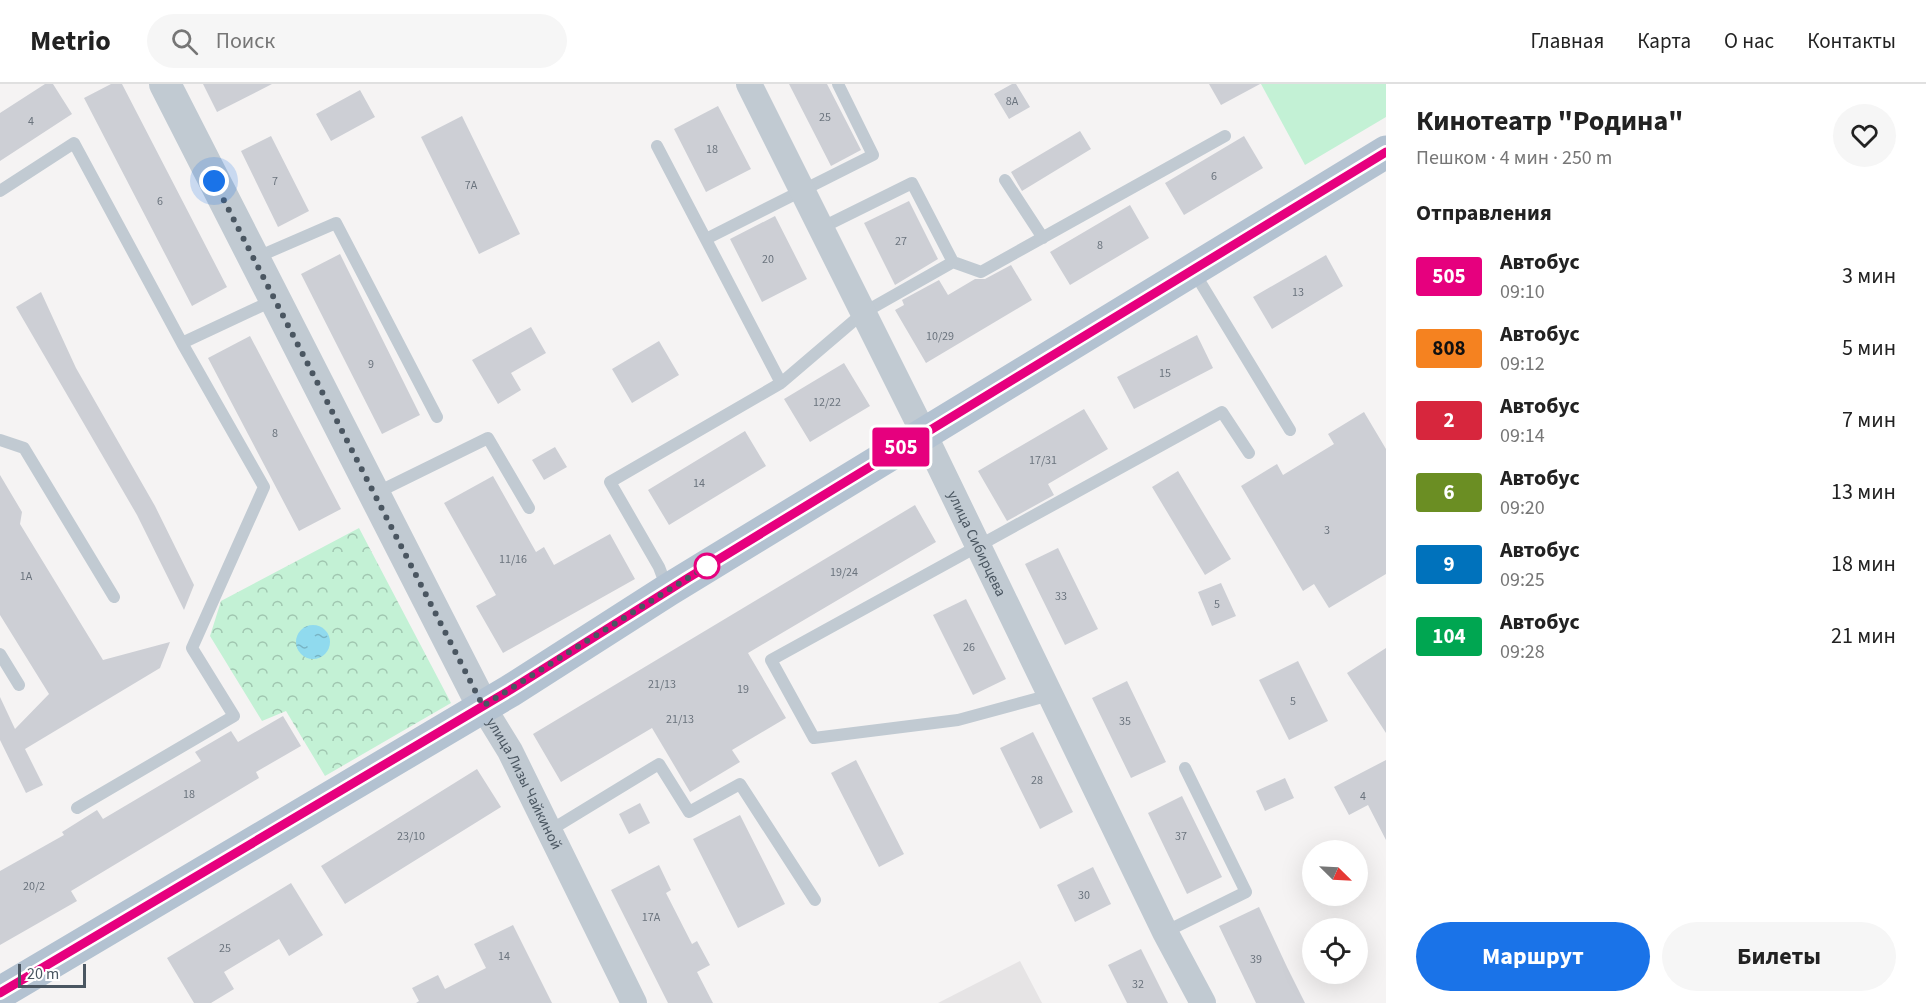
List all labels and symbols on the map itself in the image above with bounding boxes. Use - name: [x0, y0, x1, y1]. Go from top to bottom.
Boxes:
- house number: 8А: [1006, 93, 1019, 110]
- house number: 25: [819, 109, 831, 126]
- house number: 4: [28, 113, 34, 130]
- house number: 18: [706, 141, 718, 158]
- your location: [199, 166, 229, 196]
- house number: 6: [1211, 168, 1217, 185]
- house number: 7: [272, 173, 278, 190]
- house number: 7А: [465, 177, 478, 194]
- house number: 6: [157, 193, 163, 210]
- house number: 27: [895, 233, 907, 250]
- house number: 8: [1097, 237, 1103, 254]
- house number: 20: [762, 251, 774, 268]
- house number: 13: [1292, 284, 1304, 301]
- house number: 10/29: [926, 328, 954, 345]
- house number: 9: [368, 356, 374, 373]
- house number: 15: [1159, 365, 1171, 382]
- house number: 12/22: [813, 394, 841, 411]
- house number: 8: [272, 425, 278, 442]
- line badge: 505: [866, 428, 936, 466]
- house number: 17/31: [1029, 452, 1057, 469]
- house number: 14: [693, 475, 705, 492]
- street label: улица Сибирцева: [942, 487, 1012, 600]
- house number: 3: [1324, 522, 1330, 539]
- house number: 11/16: [499, 551, 527, 568]
- unlabelled marker: [694, 553, 720, 579]
- house number: 19/24: [830, 564, 858, 581]
- house number: 1А: [20, 568, 33, 585]
- house number: 33: [1055, 588, 1067, 605]
- house number: 5: [1214, 596, 1220, 613]
- house number: 26: [963, 639, 975, 656]
- house number: 21/13: [648, 676, 676, 693]
- house number: 19: [737, 681, 749, 698]
- house number: 5: [1290, 693, 1296, 710]
- house number: 21/13: [666, 711, 694, 728]
- street label: улица Лизы Чайкиной: [481, 713, 567, 853]
- house number: 35: [1119, 713, 1131, 730]
- house number: 28: [1031, 772, 1043, 789]
- house number: 18: [183, 786, 195, 803]
- house number: 4: [1360, 788, 1366, 805]
- house number: 23/10: [397, 828, 425, 845]
- house number: 37: [1175, 828, 1187, 845]
- north arrow: [1302, 840, 1368, 906]
- house number: 20/2: [23, 878, 45, 895]
- house number: 30: [1078, 887, 1090, 904]
- house number: 17А: [642, 909, 661, 926]
- house number: 25: [219, 940, 231, 957]
- house number: 14: [498, 948, 510, 965]
- house number: 39: [1250, 951, 1262, 968]
- scale bar: [18, 961, 86, 988]
- house number: 32: [1132, 976, 1144, 993]

